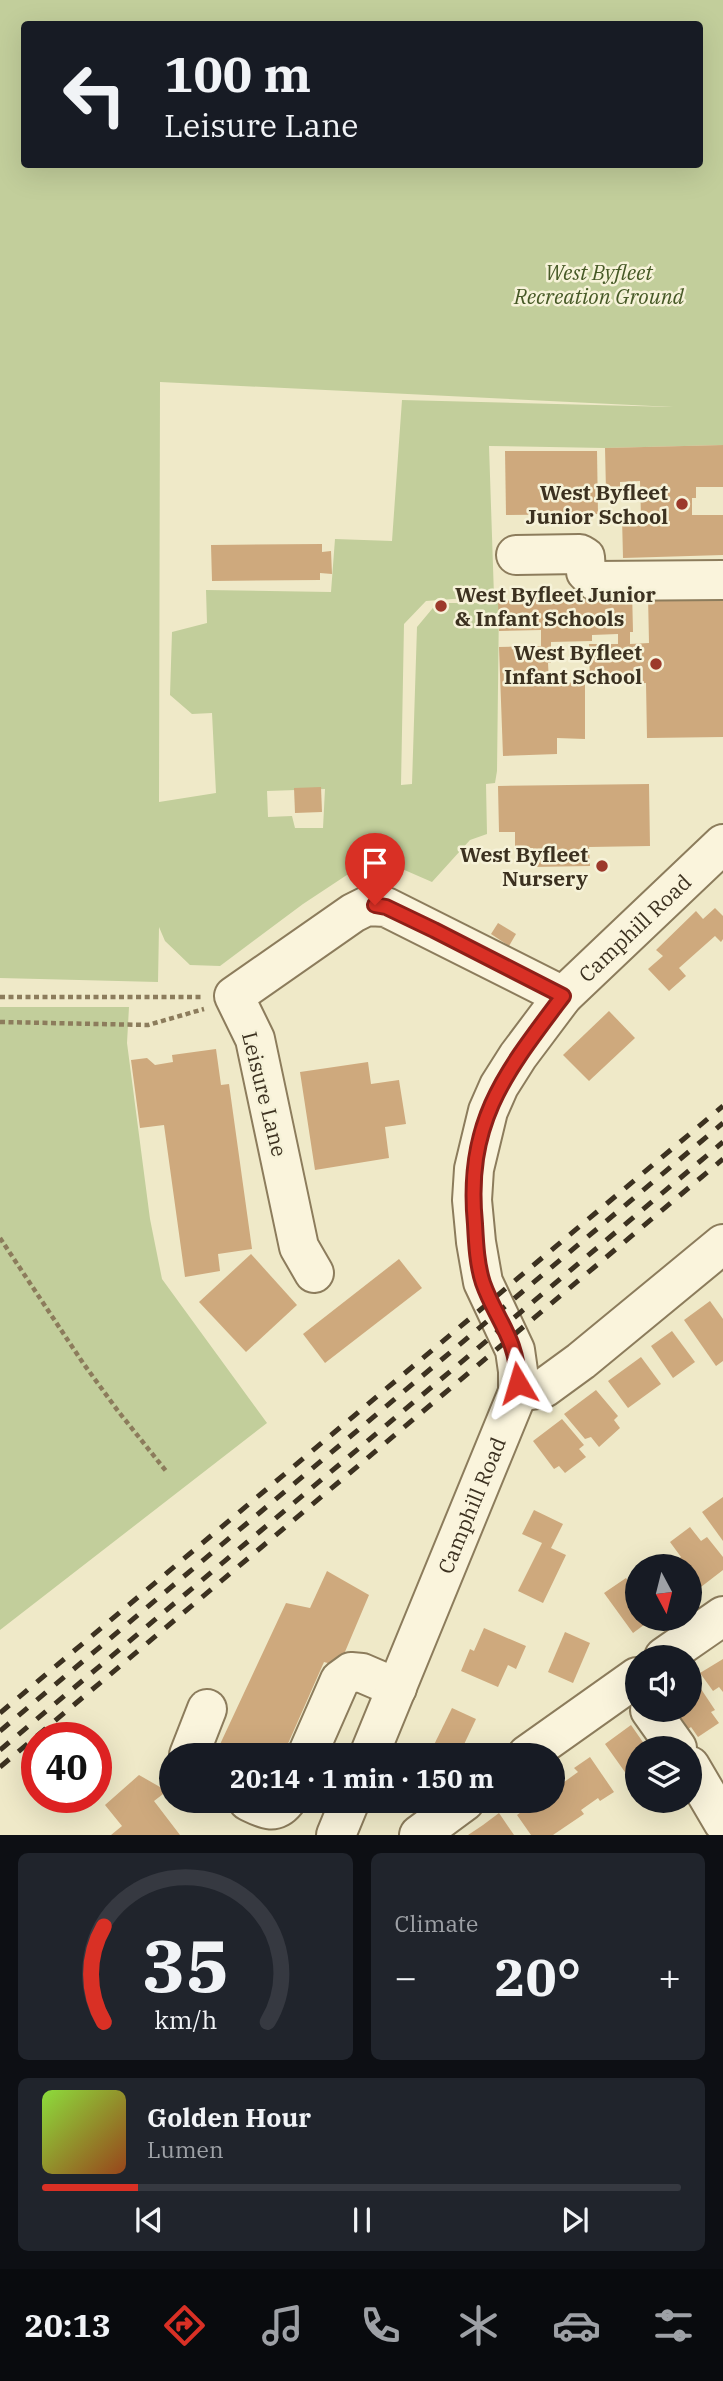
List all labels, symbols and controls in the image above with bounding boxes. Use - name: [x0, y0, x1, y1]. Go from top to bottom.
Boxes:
- text: 100 m: [164, 42, 311, 105]
- icon: left: [49, 49, 140, 140]
- text: Leisure Lane: [164, 104, 359, 146]
- park label: West Byfleet Recreation Ground: [513, 258, 685, 310]
- place label: West Byfleet Junior School: [526, 478, 668, 530]
- marker: West Byfleet Junior School: [674, 496, 690, 512]
- place label: West Byfleet Junior & Infant Schools: [455, 580, 656, 632]
- marker: West Byfleet Junior & Infant Schools: [433, 598, 449, 614]
- place label: West Byfleet Infant School: [504, 638, 642, 690]
- marker: West Byfleet Infant School: [648, 656, 664, 672]
- pin: [345, 833, 405, 905]
- place label: West Byfleet Nursery: [460, 840, 588, 892]
- icon: arrive: [356, 844, 394, 882]
- marker: West Byfleet Nursery: [594, 858, 610, 874]
- street label: Camphill Road: [572, 868, 697, 988]
- street label: Leisure Lane: [236, 1029, 294, 1159]
- position arrow: [481, 1346, 555, 1420]
- street label: Camphill Road: [431, 1433, 512, 1578]
- north arrow: [625, 1554, 702, 1631]
- map controls: [625, 1554, 702, 1813]
- button: sound: [625, 1645, 702, 1722]
- speed limit sign: 40: [21, 1722, 112, 1813]
- button: layers: [625, 1736, 702, 1813]
- text: 20:14 · 1 min · 150 m: [230, 1761, 494, 1795]
- text: Climate: [395, 1908, 478, 1938]
- text: 35: [142, 1918, 229, 2013]
- text: 20°: [494, 1943, 581, 2010]
- text: −: [395, 1952, 417, 2001]
- text: +: [658, 1952, 681, 2001]
- text: km/h: [154, 2003, 217, 2036]
- text: Golden Hour: [147, 2100, 311, 2134]
- text: Lumen: [147, 2134, 224, 2164]
- icon: previous: [130, 2201, 168, 2239]
- icon: pause: [343, 2201, 381, 2239]
- icon: next: [556, 2201, 594, 2239]
- icon: directions: [160, 2301, 209, 2350]
- icon: music: [258, 2301, 307, 2350]
- icon: phone: [356, 2301, 405, 2350]
- icon: climate: [454, 2301, 503, 2350]
- icon: car: [552, 2301, 601, 2350]
- icon: filters: [649, 2301, 698, 2350]
- text: 20:13: [24, 2304, 111, 2346]

